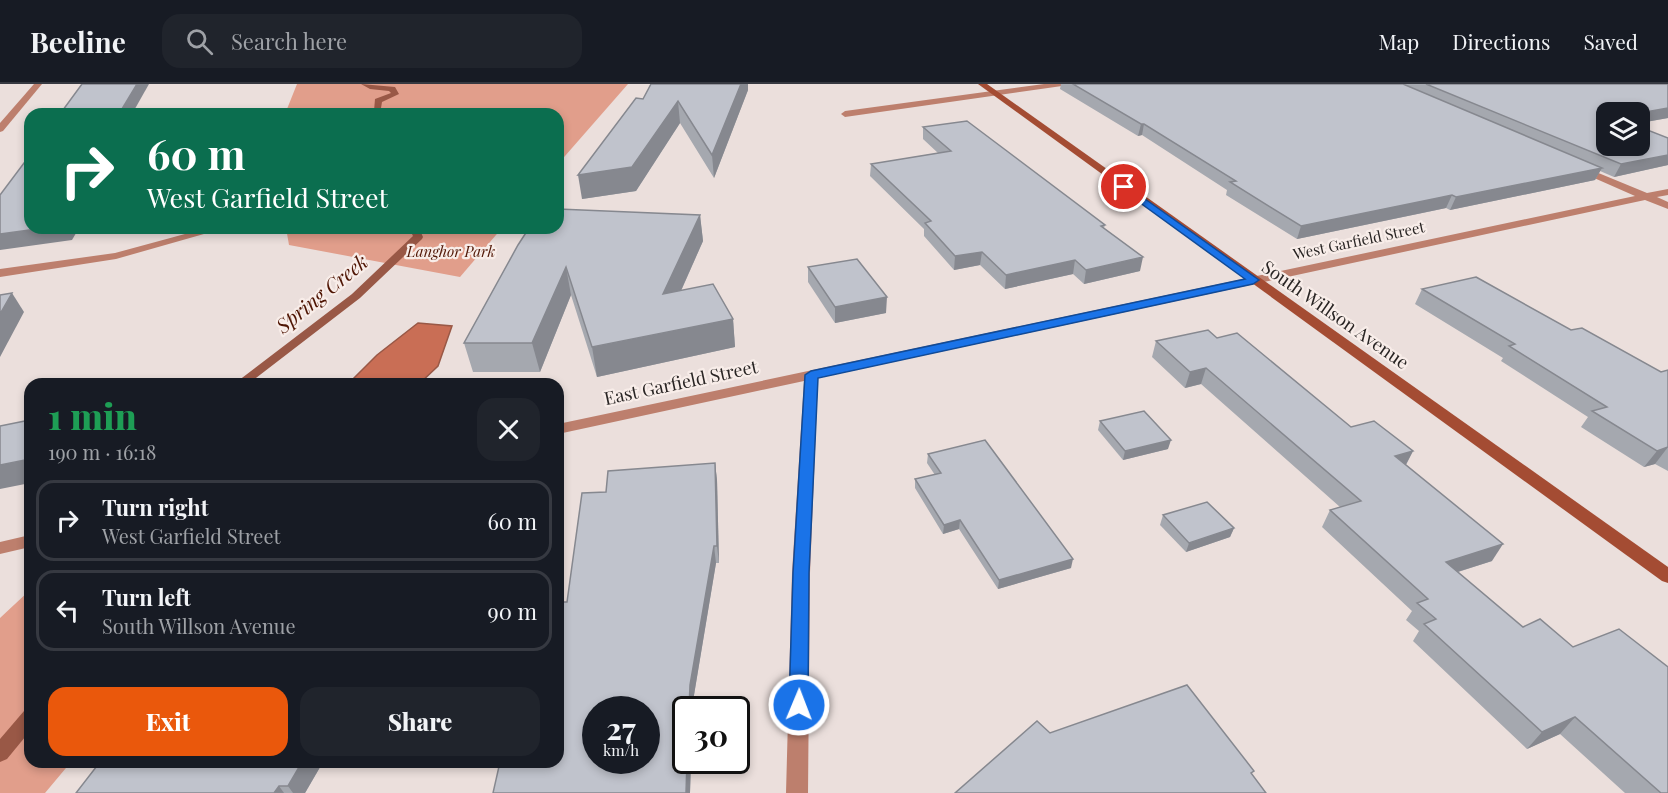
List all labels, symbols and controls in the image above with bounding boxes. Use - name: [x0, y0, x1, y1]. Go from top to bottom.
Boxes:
- search box: [162, 14, 582, 68]
- text: Beeline: [30, 23, 126, 60]
- icon: search: [183, 25, 216, 58]
- text: Search here: [231, 26, 347, 56]
- text: Map: [1378, 27, 1419, 55]
- text: Directions: [1452, 27, 1550, 55]
- text: Saved: [1583, 27, 1638, 55]
- map controls: [1596, 102, 1650, 156]
- button: layers: [1596, 102, 1650, 156]
- text: 60 m: [147, 125, 245, 181]
- icon: right: [48, 132, 126, 210]
- pin: [1098, 161, 1149, 212]
- icon: arrive: [1107, 170, 1140, 203]
- text: West Garfield Street: [147, 179, 388, 215]
- street label: West Garfield Street: [1290, 216, 1427, 264]
- park label: Langhor Park: [406, 241, 495, 261]
- water label: Spring Creek: [269, 247, 373, 339]
- street label: South Willson Avenue: [1257, 254, 1414, 374]
- street label: East Garfield Street: [602, 354, 760, 410]
- text: 1 min: [48, 391, 137, 439]
- button: close: [477, 398, 540, 461]
- text: 190 m · 16:18: [48, 438, 156, 465]
- text: Turn right: [102, 492, 208, 522]
- icon: right: [51, 504, 84, 537]
- text: 60 m: [487, 506, 537, 536]
- text: West Garfield Street: [102, 522, 281, 549]
- text: Turn left: [102, 582, 191, 612]
- icon: left: [51, 594, 84, 627]
- text: 90 m: [488, 596, 537, 626]
- text: South Willson Avenue: [102, 612, 296, 639]
- position arrow: [767, 673, 831, 737]
- button: Exit: [48, 687, 288, 756]
- button: Share: [300, 687, 540, 756]
- speed limit sign: 30: [672, 696, 750, 774]
- text: 27: [606, 708, 636, 748]
- text: km/h: [603, 740, 639, 760]

